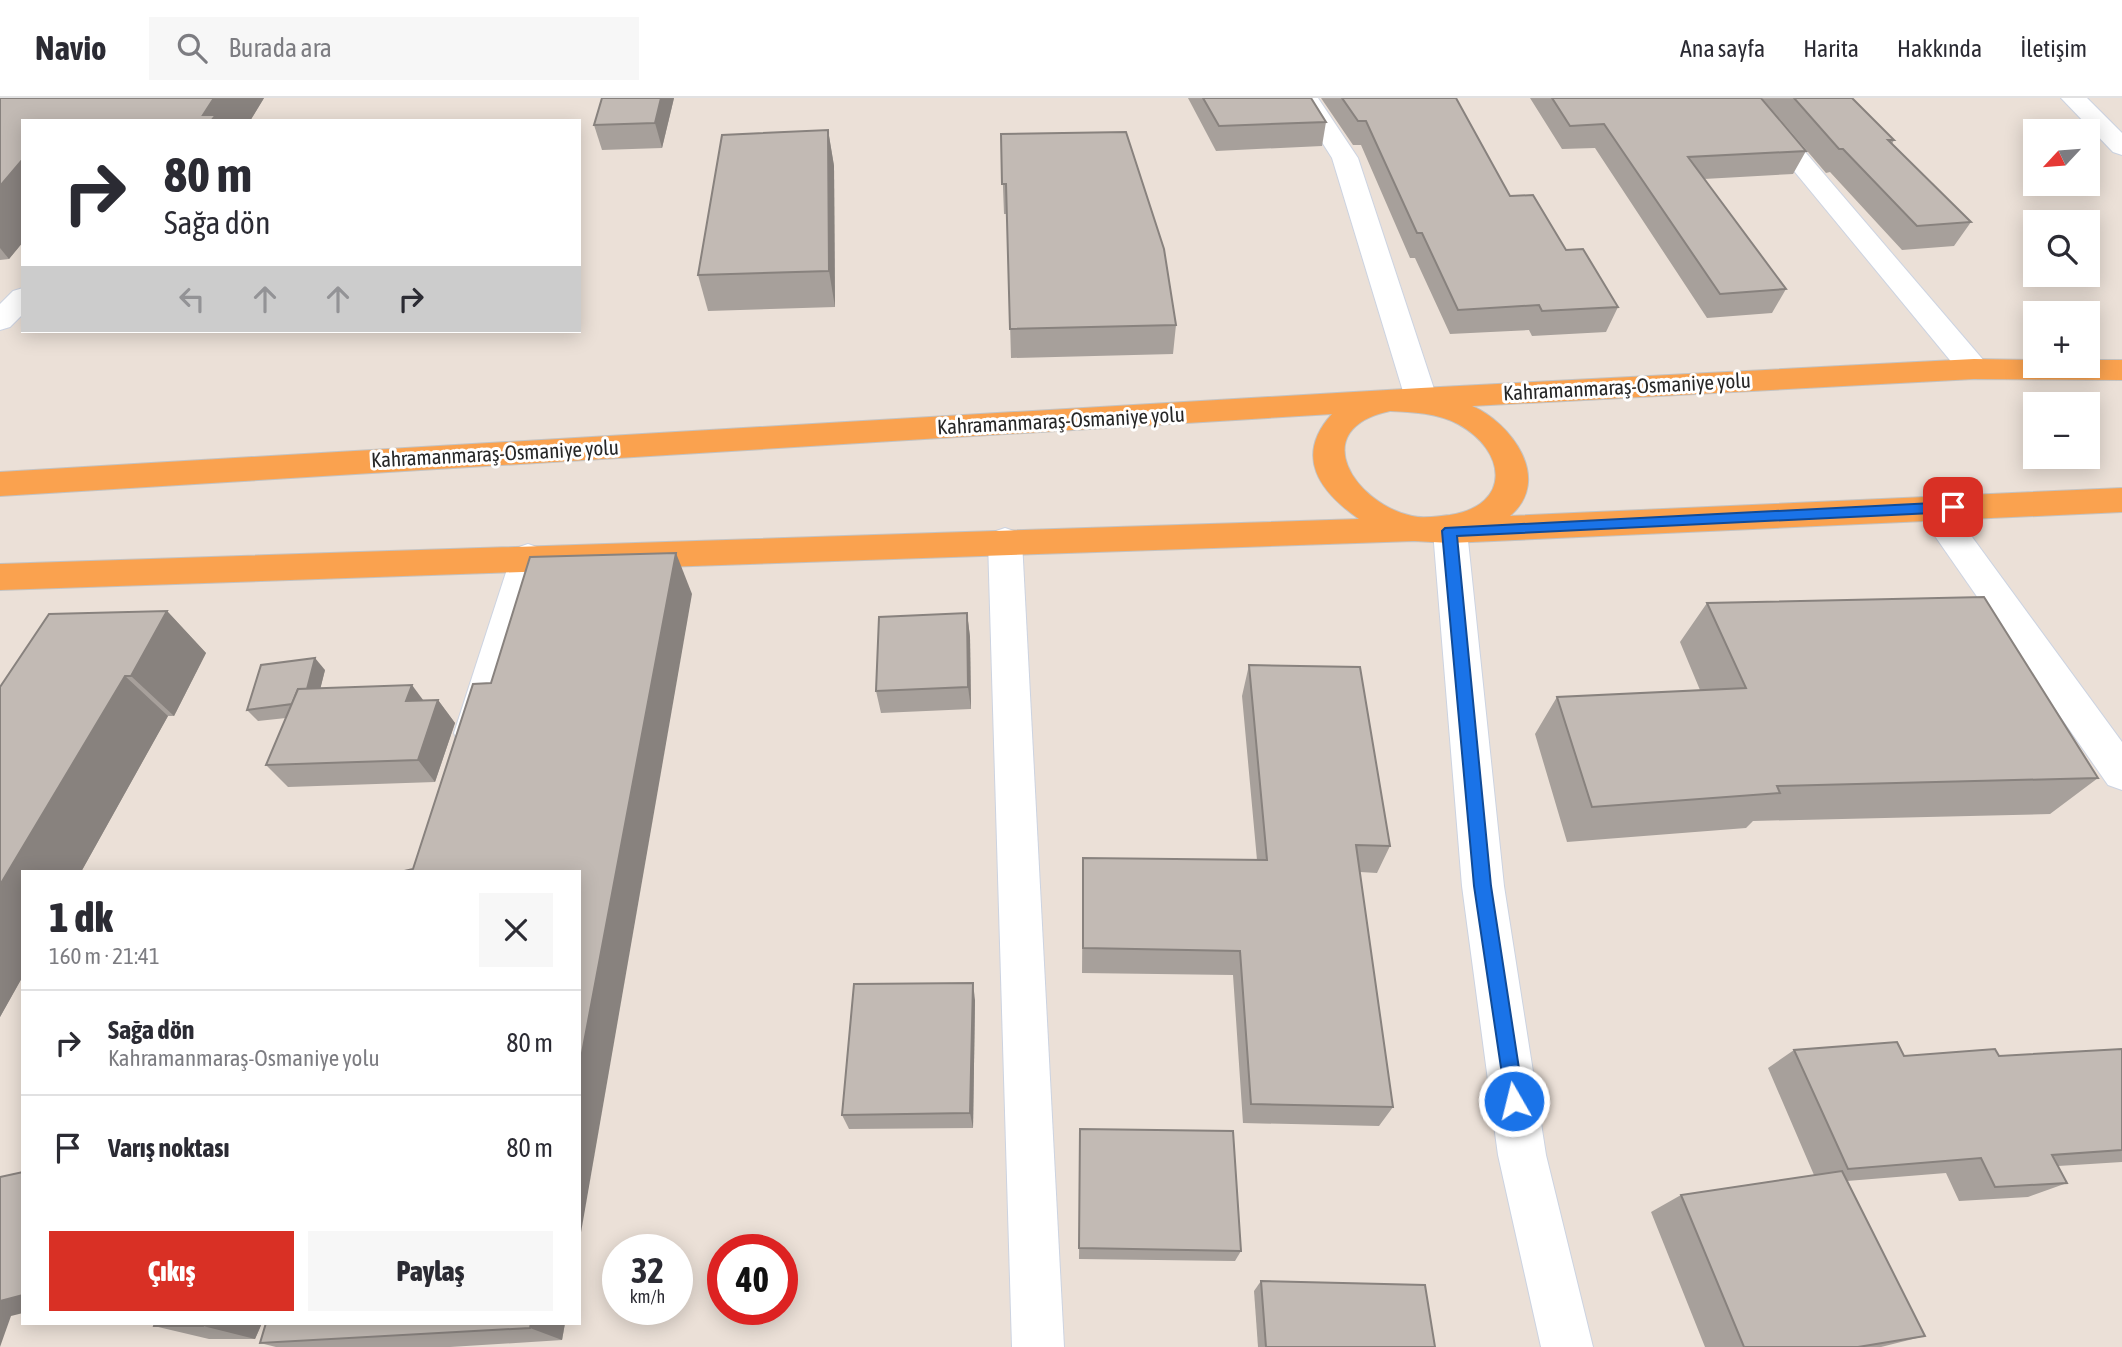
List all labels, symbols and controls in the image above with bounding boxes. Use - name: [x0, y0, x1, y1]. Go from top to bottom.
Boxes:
- search box: [149, 17, 639, 80]
- text: Navio: [35, 29, 107, 67]
- icon: search: [173, 29, 211, 67]
- text: Burada ara: [229, 33, 332, 63]
- text: Ana sayfa: [1680, 35, 1765, 62]
- text: Harita: [1803, 35, 1859, 62]
- text: Hakkında: [1897, 35, 1982, 62]
- text: İletişim: [2020, 35, 2087, 62]
- north arrow: [2023, 119, 2100, 196]
- map controls: [2023, 119, 2100, 469]
- text: 80 m: [164, 146, 252, 202]
- icon: right: [49, 147, 140, 238]
- text: Sağa dön: [164, 204, 270, 241]
- button: search: [2023, 210, 2100, 287]
- icon: left: [173, 280, 211, 318]
- icon: ahead: [246, 280, 284, 318]
- icon: ahead: [319, 280, 357, 318]
- icon: right: [392, 280, 430, 318]
- button: +: [2023, 301, 2100, 378]
- street label: Kahramanmaraş-Osmaniye yolu: [1503, 368, 1751, 404]
- button: −: [2023, 392, 2100, 469]
- street label: Kahramanmaraş-Osmaniye yolu: [937, 402, 1185, 438]
- street label: Kahramanmaraş-Osmaniye yolu: [371, 435, 619, 471]
- pin: [1923, 477, 1983, 537]
- icon: arrive: [1934, 488, 1972, 526]
- text: 1 dk: [49, 893, 113, 941]
- button: close: [479, 893, 553, 967]
- text: 160 m · 21:41: [49, 943, 160, 969]
- text: Sağa dön: [108, 1015, 194, 1045]
- icon: right: [49, 1024, 87, 1062]
- text: 80 m: [506, 1028, 553, 1058]
- text: Kahramanmaraş-Osmaniye yolu: [108, 1045, 380, 1071]
- position arrow: [1477, 1064, 1551, 1138]
- icon: arrive: [49, 1129, 87, 1167]
- text: Varış noktası: [108, 1133, 229, 1163]
- text: 80 m: [506, 1133, 553, 1163]
- button: Çıkış: [49, 1231, 294, 1311]
- button: Paylaş: [308, 1231, 553, 1311]
- speed limit sign: 40: [707, 1234, 798, 1325]
- text: 32: [631, 1250, 664, 1290]
- text: km/h: [630, 1286, 665, 1307]

